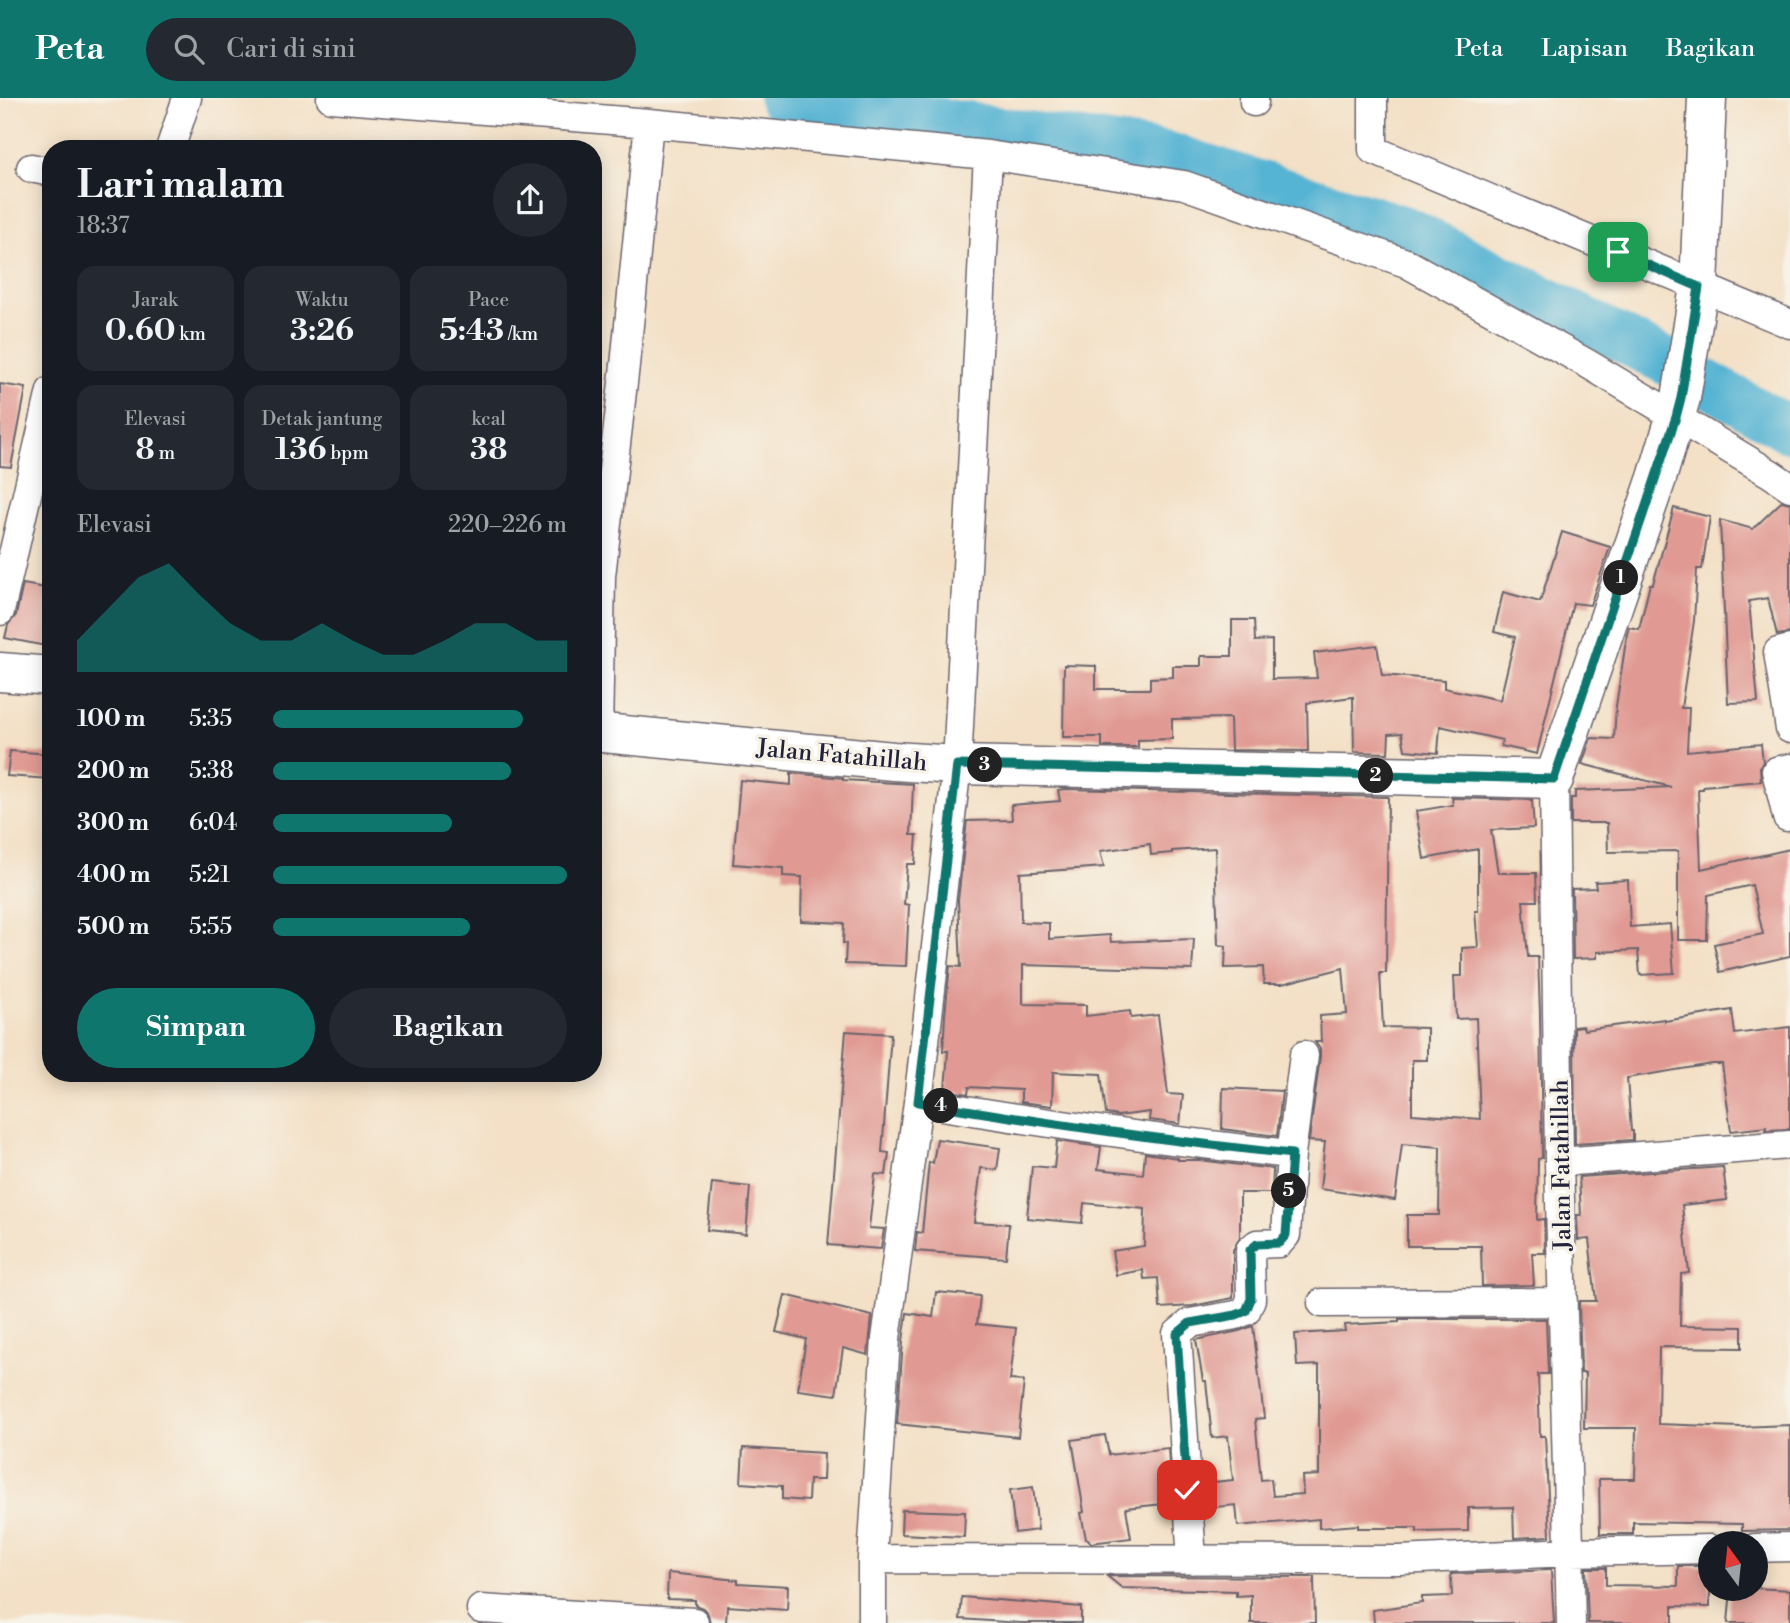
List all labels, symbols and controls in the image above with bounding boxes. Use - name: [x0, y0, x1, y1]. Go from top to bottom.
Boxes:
- search box: [146, 18, 636, 81]
- text: Peta: [35, 29, 104, 70]
- icon: search: [170, 30, 208, 68]
- text: Cari di sini: [226, 33, 356, 65]
- text: Peta: [1455, 34, 1503, 64]
- text: Lapisan: [1541, 34, 1628, 64]
- text: Bagikan: [1666, 34, 1755, 64]
- text: Lari malam: [77, 162, 284, 209]
- button: share: [493, 163, 567, 237]
- text: 18:37: [77, 212, 130, 240]
- pin: [1588, 222, 1648, 282]
- icon: arrive: [1599, 233, 1637, 271]
- text: Jarak: [133, 288, 178, 312]
- text: Waktu: [295, 288, 349, 312]
- text: Pace: [468, 288, 509, 312]
- text: 0.60: [105, 312, 175, 350]
- text: 3:26: [290, 312, 354, 350]
- text: 5:43: [439, 312, 504, 350]
- text: km: [175, 322, 206, 346]
- text: /km: [504, 322, 538, 346]
- text: Elevasi: [124, 407, 186, 431]
- text: Detak jantung: [262, 407, 382, 431]
- text: kcal: [471, 407, 506, 431]
- text: 8: [135, 431, 155, 469]
- text: 136: [275, 431, 326, 469]
- text: 38: [470, 431, 507, 469]
- text: m: [155, 441, 175, 465]
- text: bpm: [326, 441, 369, 465]
- text: Elevasi: [77, 511, 152, 539]
- text: 220–226 m: [448, 511, 567, 539]
- pin: 1: [1604, 560, 1638, 596]
- text: 1: [1616, 565, 1625, 589]
- text: 100 m: [77, 705, 145, 733]
- text: 5:35: [189, 705, 232, 733]
- street label: Jalan Fatahillah: [754, 734, 928, 778]
- pin: 3: [968, 748, 1002, 782]
- text: 3: [979, 752, 990, 776]
- text: 200 m: [77, 757, 149, 785]
- text: 5:38: [189, 757, 234, 785]
- pin: 2: [1358, 758, 1394, 794]
- text: 2: [1370, 763, 1381, 787]
- text: 300 m: [77, 809, 149, 837]
- text: 6:04: [189, 809, 237, 837]
- text: 400 m: [77, 861, 150, 889]
- text: 5:21: [189, 861, 230, 889]
- text: 500 m: [77, 913, 149, 941]
- text: 5:55: [189, 913, 232, 941]
- button: Simpan: [77, 988, 315, 1068]
- button: Bagikan: [329, 988, 567, 1068]
- street label: Jalan Fatahillah: [1546, 1079, 1579, 1252]
- pin: 4: [923, 1088, 958, 1124]
- text: 4: [934, 1093, 947, 1117]
- pin: 5: [1272, 1174, 1306, 1208]
- text: 5: [1283, 1178, 1294, 1202]
- pin: [1157, 1460, 1217, 1520]
- icon: check: [1168, 1471, 1206, 1509]
- north arrow: [1698, 1531, 1768, 1601]
- map controls: [1698, 1531, 1768, 1601]

